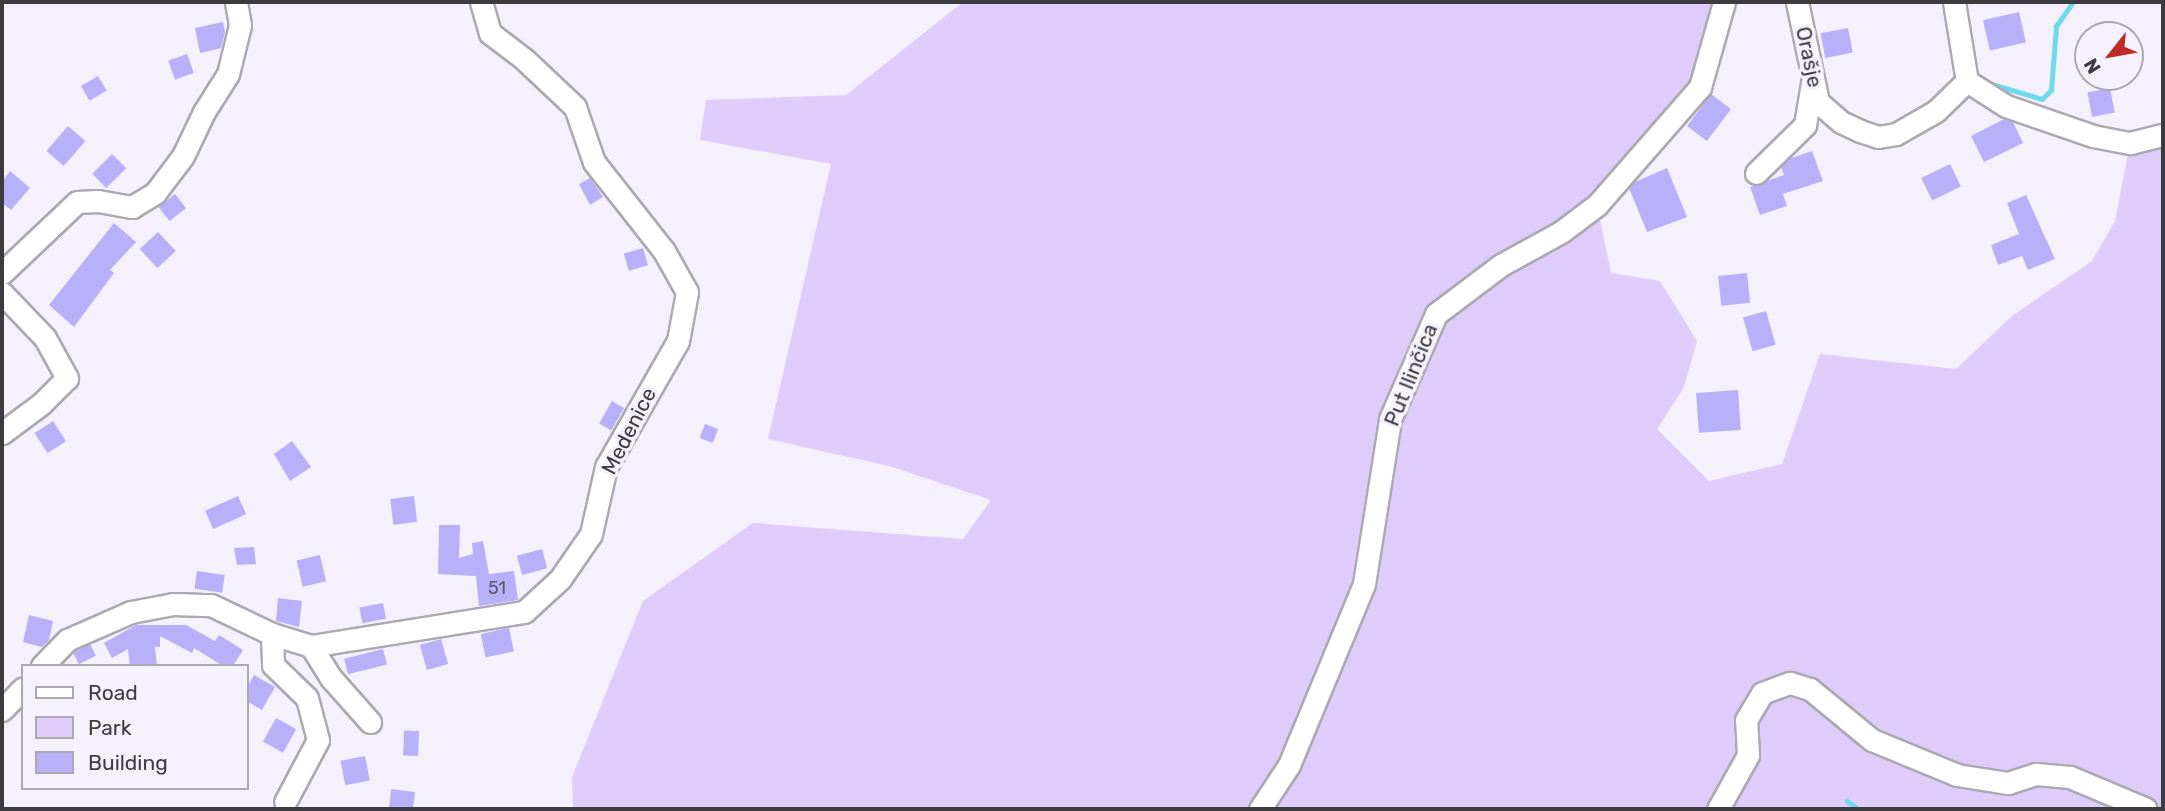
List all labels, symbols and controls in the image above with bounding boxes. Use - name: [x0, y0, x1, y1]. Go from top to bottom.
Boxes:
- north arrow: [2074, 21, 2144, 91]
- street label: Orašje: [1790, 24, 1828, 90]
- text: N: [2079, 54, 2106, 78]
- street label: Put Ilinčica: [1379, 320, 1443, 430]
- street label: Medenice: [596, 383, 662, 479]
- house number: 51: [488, 577, 506, 599]
- legend: [21, 664, 248, 790]
- text: Road: [88, 680, 138, 705]
- text: Park: [88, 715, 132, 740]
- text: Building: [88, 750, 168, 775]

